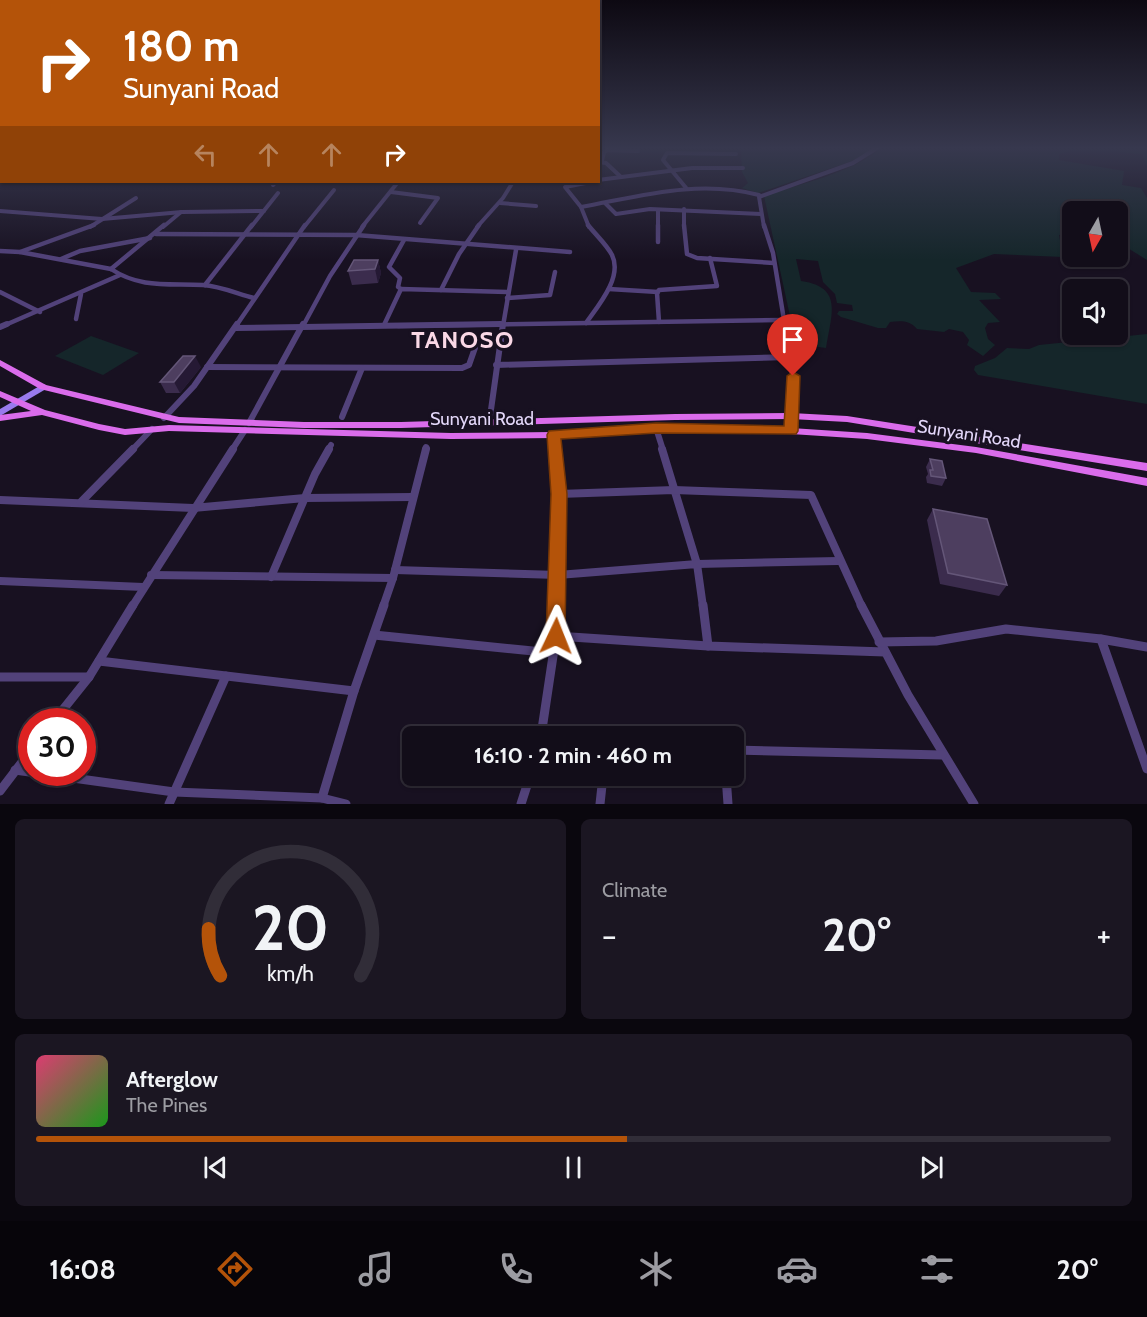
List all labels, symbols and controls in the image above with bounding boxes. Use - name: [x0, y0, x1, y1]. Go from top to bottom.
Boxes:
- text: 180 m: [123, 20, 239, 72]
- icon: right: [24, 24, 102, 102]
- text: Sunyani Road: [123, 72, 279, 105]
- icon: left: [189, 138, 222, 171]
- icon: ahead: [252, 138, 285, 171]
- icon: ahead: [315, 138, 348, 171]
- icon: right: [378, 138, 411, 171]
- north arrow: [1062, 201, 1128, 267]
- map controls: [1062, 201, 1128, 345]
- button: sound: [1062, 279, 1128, 345]
- pin: [767, 314, 818, 376]
- icon: arrive: [776, 323, 809, 356]
- district label: TANOSO: [411, 325, 515, 354]
- street label: Sunyani Road: [430, 408, 534, 430]
- street label: Sunyani Road: [916, 415, 1022, 453]
- position arrow: [524, 604, 588, 668]
- speed limit sign: 30: [18, 708, 96, 786]
- text: 16:10 · 2 min · 460 m: [474, 742, 672, 769]
- text: Climate: [602, 878, 667, 902]
- text: 20: [252, 890, 329, 966]
- text: 20°: [822, 908, 891, 962]
- text: −: [602, 915, 617, 955]
- text: +: [1096, 915, 1111, 955]
- text: km/h: [267, 960, 314, 986]
- text: Afterglow: [126, 1066, 218, 1093]
- text: The Pines: [126, 1093, 207, 1117]
- icon: previous: [199, 1151, 232, 1184]
- icon: pause: [557, 1151, 590, 1184]
- icon: next: [915, 1151, 948, 1184]
- icon: directions: [214, 1248, 256, 1290]
- icon: music: [355, 1248, 397, 1290]
- icon: phone: [495, 1248, 537, 1290]
- icon: climate: [635, 1248, 677, 1290]
- icon: car: [776, 1248, 818, 1290]
- icon: filters: [916, 1248, 958, 1290]
- text: 16:08: [49, 1253, 116, 1286]
- text: 20°: [1057, 1253, 1098, 1286]

